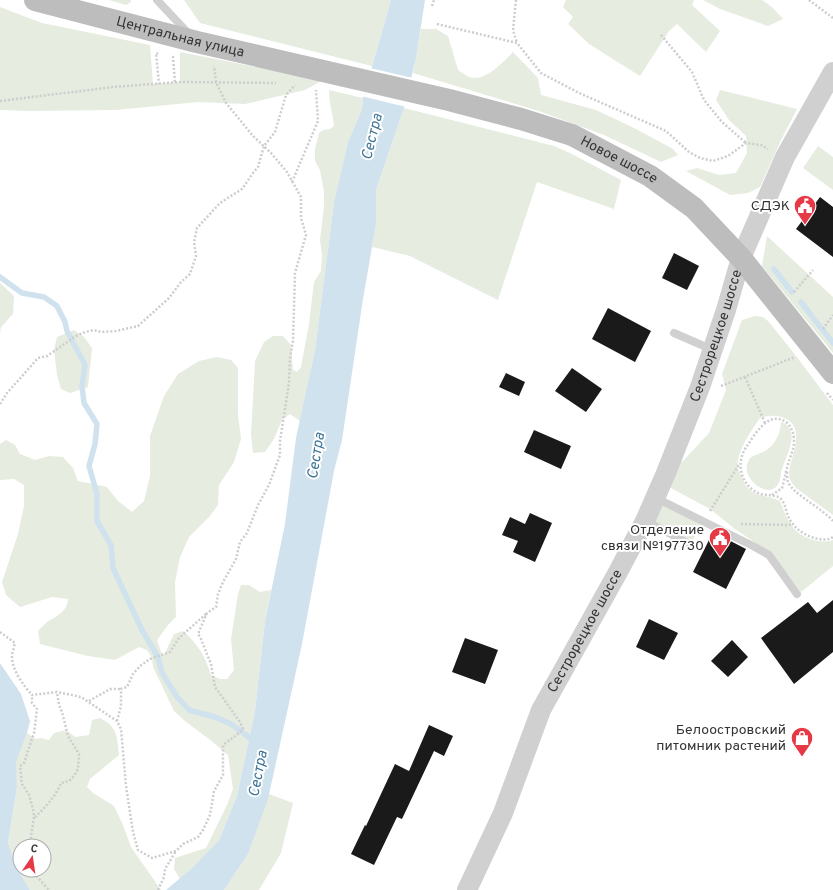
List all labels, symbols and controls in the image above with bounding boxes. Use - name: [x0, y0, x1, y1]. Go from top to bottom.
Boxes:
- street label: Центральная улица: [114, 13, 246, 61]
- water label: Сестра: [358, 112, 388, 162]
- street label: Новое шоссе: [577, 132, 661, 187]
- public building icon: СДЭК: [792, 193, 818, 226]
- place label: СДЭК: [751, 198, 790, 215]
- street label: Сестрорецкое шоссе: [686, 268, 746, 405]
- water label: Сестра: [304, 431, 330, 481]
- place label: Отделение связи №197730: [601, 522, 704, 555]
- public building icon: Отделение связи №197730: [707, 525, 733, 558]
- street label: Сестрорецкое шоссе: [544, 567, 626, 696]
- place label: Белоостровский питомник растений: [656, 722, 786, 755]
- shop icon: Белоостровский питомник растений: [789, 725, 815, 758]
- water label: Сестра: [245, 749, 273, 799]
- north arrow: [12, 838, 52, 878]
- text: С: [29, 842, 39, 857]

